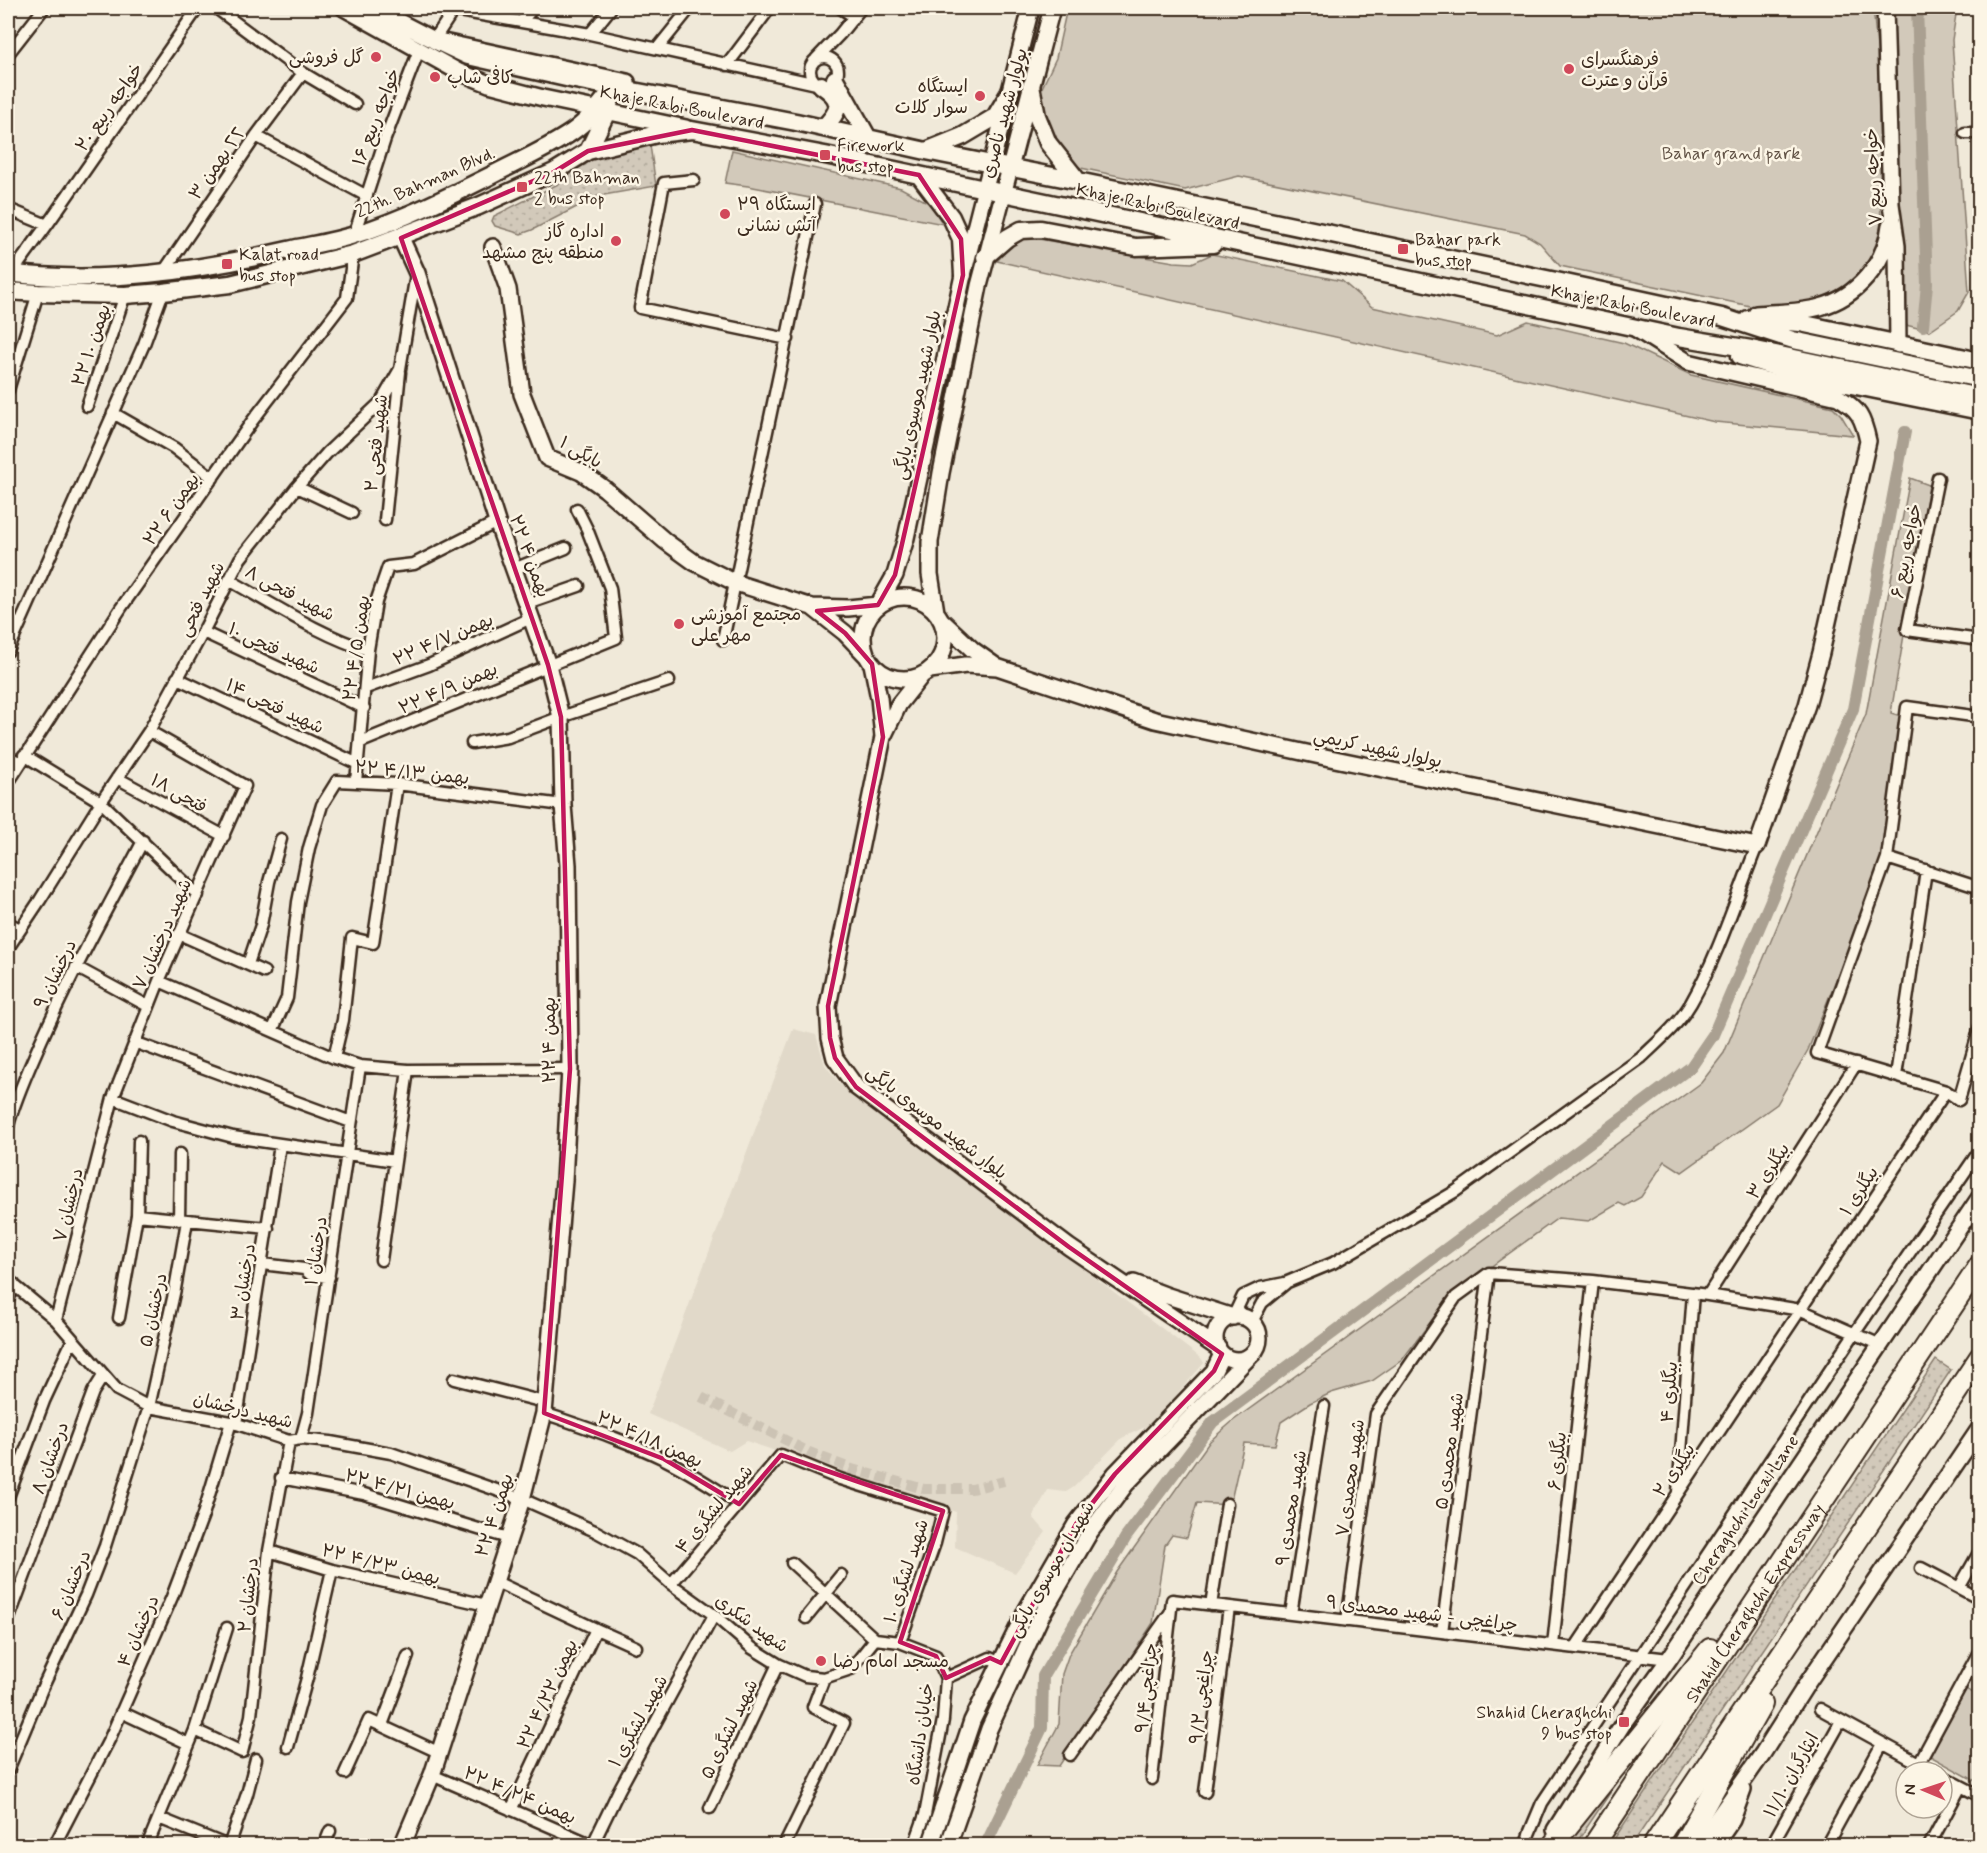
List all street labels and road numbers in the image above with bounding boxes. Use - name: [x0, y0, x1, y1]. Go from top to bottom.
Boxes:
- street label: بولوار شهید ناصری: [976, 45, 1034, 181]
- street label: خواجه ربیع ۲۰: [70, 58, 149, 157]
- street label: خواجه ربیع ۱۶: [347, 65, 407, 170]
- street label: Khaje Rabi Boulevard: [598, 80, 766, 136]
- street label: ٢٢ بهمن ۳: [184, 122, 252, 205]
- street label: خواجه ربیع ۷: [1859, 127, 1889, 227]
- street label: 22th. Bahman Blvd.: [352, 141, 499, 224]
- street label: Khaje Rabi Boulevard: [1074, 178, 1242, 236]
- street label: Khaje Rabi Boulevard: [1549, 279, 1717, 335]
- street label: ۲۲ بهمن ۱۰: [67, 301, 117, 390]
- street label: بلوار شهید موسوی بایگی: [888, 308, 948, 482]
- street label: شهید فتحی ۲: [360, 393, 394, 493]
- street label: بایگی ۱: [555, 431, 606, 475]
- street label: ۲۲ بهمن ۶: [138, 468, 206, 551]
- street label: خواجه ربیع ۶: [1886, 502, 1928, 601]
- street label: ۲۲ بهمن ۴: [503, 512, 555, 601]
- street label: شهید فتحی: [173, 558, 231, 641]
- street label: شهید فتحی ۸: [240, 560, 339, 628]
- street label: ۲۲ بهمن ۴/۵: [338, 594, 376, 703]
- street label: ۲۲ بهمن ۴/۷: [389, 608, 497, 672]
- street label: شهید فتحی ۱۰: [224, 617, 323, 681]
- street label: ۲۲ بهمن ۴/۹: [395, 657, 502, 721]
- street label: شهید فتحی ۱۴: [222, 674, 328, 740]
- street label: بولوار شهيد كريمي: [1311, 724, 1444, 777]
- street label: ۲۲ بهمن ۴/۱۳: [353, 755, 471, 791]
- street label: فتحی ۱۸: [146, 769, 211, 819]
- street label: شهید درخشان ۷: [128, 875, 198, 994]
- street label: درخشان ۹: [29, 936, 83, 1013]
- street label: ۲۲ بهمن ۴: [538, 997, 562, 1083]
- street label: بلوار شهید موسوی بایگی: [861, 1060, 1012, 1185]
- street label: بیگلری ۳: [1742, 1139, 1796, 1204]
- street label: بیگلری ۱: [1835, 1162, 1885, 1221]
- street label: درخشان ۷: [48, 1166, 90, 1245]
- street label: درخشان ۱: [300, 1215, 334, 1287]
- street label: درخشان ۳: [226, 1242, 262, 1322]
- street label: درخشان ۵: [134, 1271, 174, 1350]
- street label: بیگلری ۴: [1656, 1361, 1684, 1424]
- street label: شهید درخشان: [190, 1387, 295, 1435]
- street label: شهید محمدی ۵: [1430, 1391, 1470, 1511]
- street label: ۲۲ بهمن ۴/۱۸: [593, 1406, 706, 1474]
- street label: شهید محمدی ۷: [1331, 1418, 1371, 1538]
- street label: درخشان ۸: [27, 1419, 75, 1498]
- street label: بیگلری ۶: [1543, 1431, 1573, 1492]
- street label: Cheraghchi Local Lane: [1687, 1431, 1805, 1590]
- street label: بیگلری ۲: [1648, 1439, 1702, 1502]
- street label: شهید محمدی ۹: [1271, 1449, 1313, 1568]
- street label: شهید لشگری ۴: [670, 1460, 759, 1559]
- street label: ۲۲ بهمن ۴/۲۱: [342, 1464, 457, 1516]
- street label: ۲۲ بهمن ۴: [470, 1471, 520, 1560]
- street label: شهیدان موسوی بایگی: [1003, 1497, 1101, 1642]
- street label: Shahid Cheraghchi Expressway: [1681, 1499, 1831, 1708]
- street label: شهید لشگری ۱۰: [879, 1516, 935, 1626]
- street label: ۲۲ بهمن ۴/۲۳: [319, 1539, 442, 1591]
- street label: درخشان ۶: [46, 1547, 97, 1624]
- street label: درخشان ۲: [233, 1557, 265, 1634]
- street label: شهید شکری: [710, 1589, 793, 1659]
- street label: ۹ چراغچی - شهید محمدی: [1325, 1590, 1519, 1638]
- street label: درخشان ۴: [112, 1592, 165, 1671]
- street label: ۲۲ بهمن ۴/۲۲: [512, 1636, 584, 1753]
- street label: ۹/۴چراغچی: [1130, 1642, 1164, 1735]
- street label: ۹/۲ چراغچی: [1184, 1649, 1220, 1745]
- street label: شهید لشگری ۱: [604, 1671, 674, 1772]
- street label: شهید لشگری ۵: [695, 1676, 764, 1783]
- street label: خیابان دانشگاه: [902, 1681, 940, 1787]
- street label: ایثارگران ۱۱/۱۰: [1759, 1729, 1825, 1822]
- street label: ۲۲ بهمن ۴/۲۴: [460, 1761, 579, 1830]

